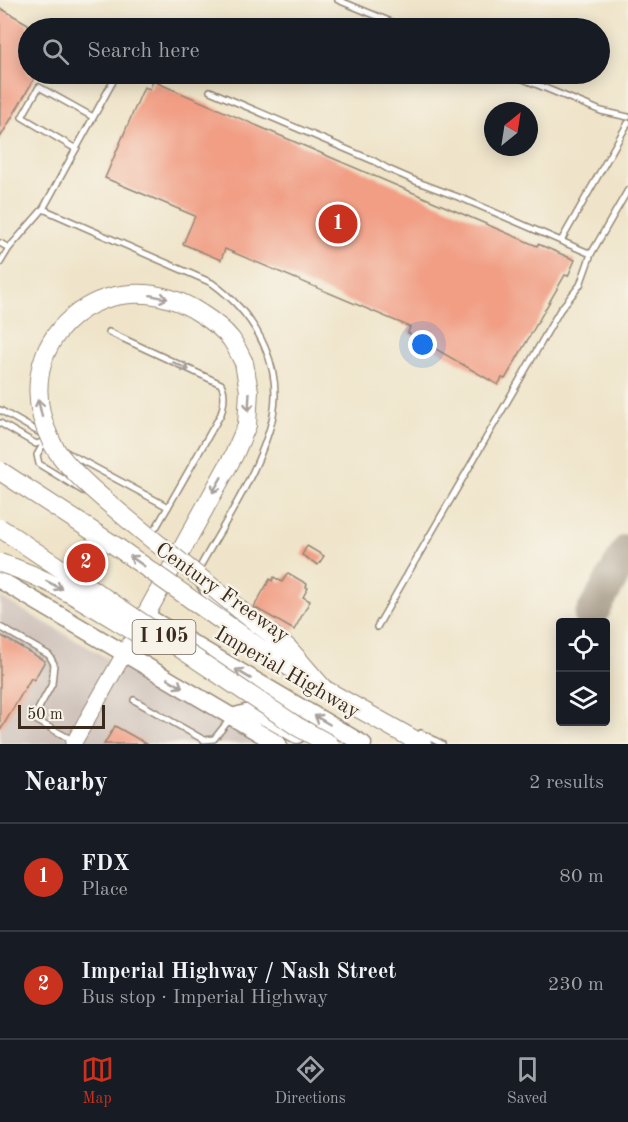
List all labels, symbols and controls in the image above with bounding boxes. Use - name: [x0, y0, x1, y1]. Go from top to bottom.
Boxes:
- search box: [18, 18, 610, 84]
- icon: search: [39, 35, 72, 68]
- text: Search here: [87, 40, 200, 62]
- north arrow: [484, 102, 538, 156]
- pin: 1: [318, 202, 358, 246]
- one-way arrow: [149, 292, 168, 303]
- your location: [408, 330, 437, 359]
- one-way arrow: [172, 360, 190, 372]
- one-way arrow: [243, 392, 254, 411]
- one-way arrow: [33, 399, 45, 418]
- one-way arrow: [211, 476, 223, 493]
- street label: Century Freeway: [151, 539, 293, 647]
- pin: 2: [66, 540, 106, 586]
- one-way arrow: [129, 555, 145, 567]
- one-way arrow: [45, 579, 62, 591]
- map controls: [556, 618, 610, 726]
- button: locate: [556, 618, 610, 672]
- road number: I 105: [132, 620, 195, 654]
- street label: Imperial Highway: [211, 623, 363, 723]
- one-way arrow: [235, 668, 252, 680]
- button: layers: [556, 672, 610, 726]
- one-way arrow: [166, 678, 183, 690]
- scale bar: [18, 702, 105, 730]
- text: 50 m: [27, 707, 63, 723]
- one-way arrow: [314, 714, 331, 726]
- text: Nearby: [24, 770, 108, 796]
- text: 2 results: [529, 773, 604, 793]
- text: FDX: [81, 853, 130, 875]
- text: 1: [38, 867, 49, 887]
- text: 80 m: [559, 867, 604, 887]
- text: Place: [81, 880, 128, 900]
- text: Imperial Highway / Nash Street: [81, 961, 396, 983]
- text: 2: [38, 975, 49, 995]
- text: 230 m: [548, 975, 604, 995]
- text: Bus stop · Imperial Highway: [81, 988, 328, 1008]
- tab: Map: [81, 1053, 114, 1109]
- tab: Directions: [275, 1053, 346, 1109]
- tab: Saved: [507, 1053, 547, 1109]

